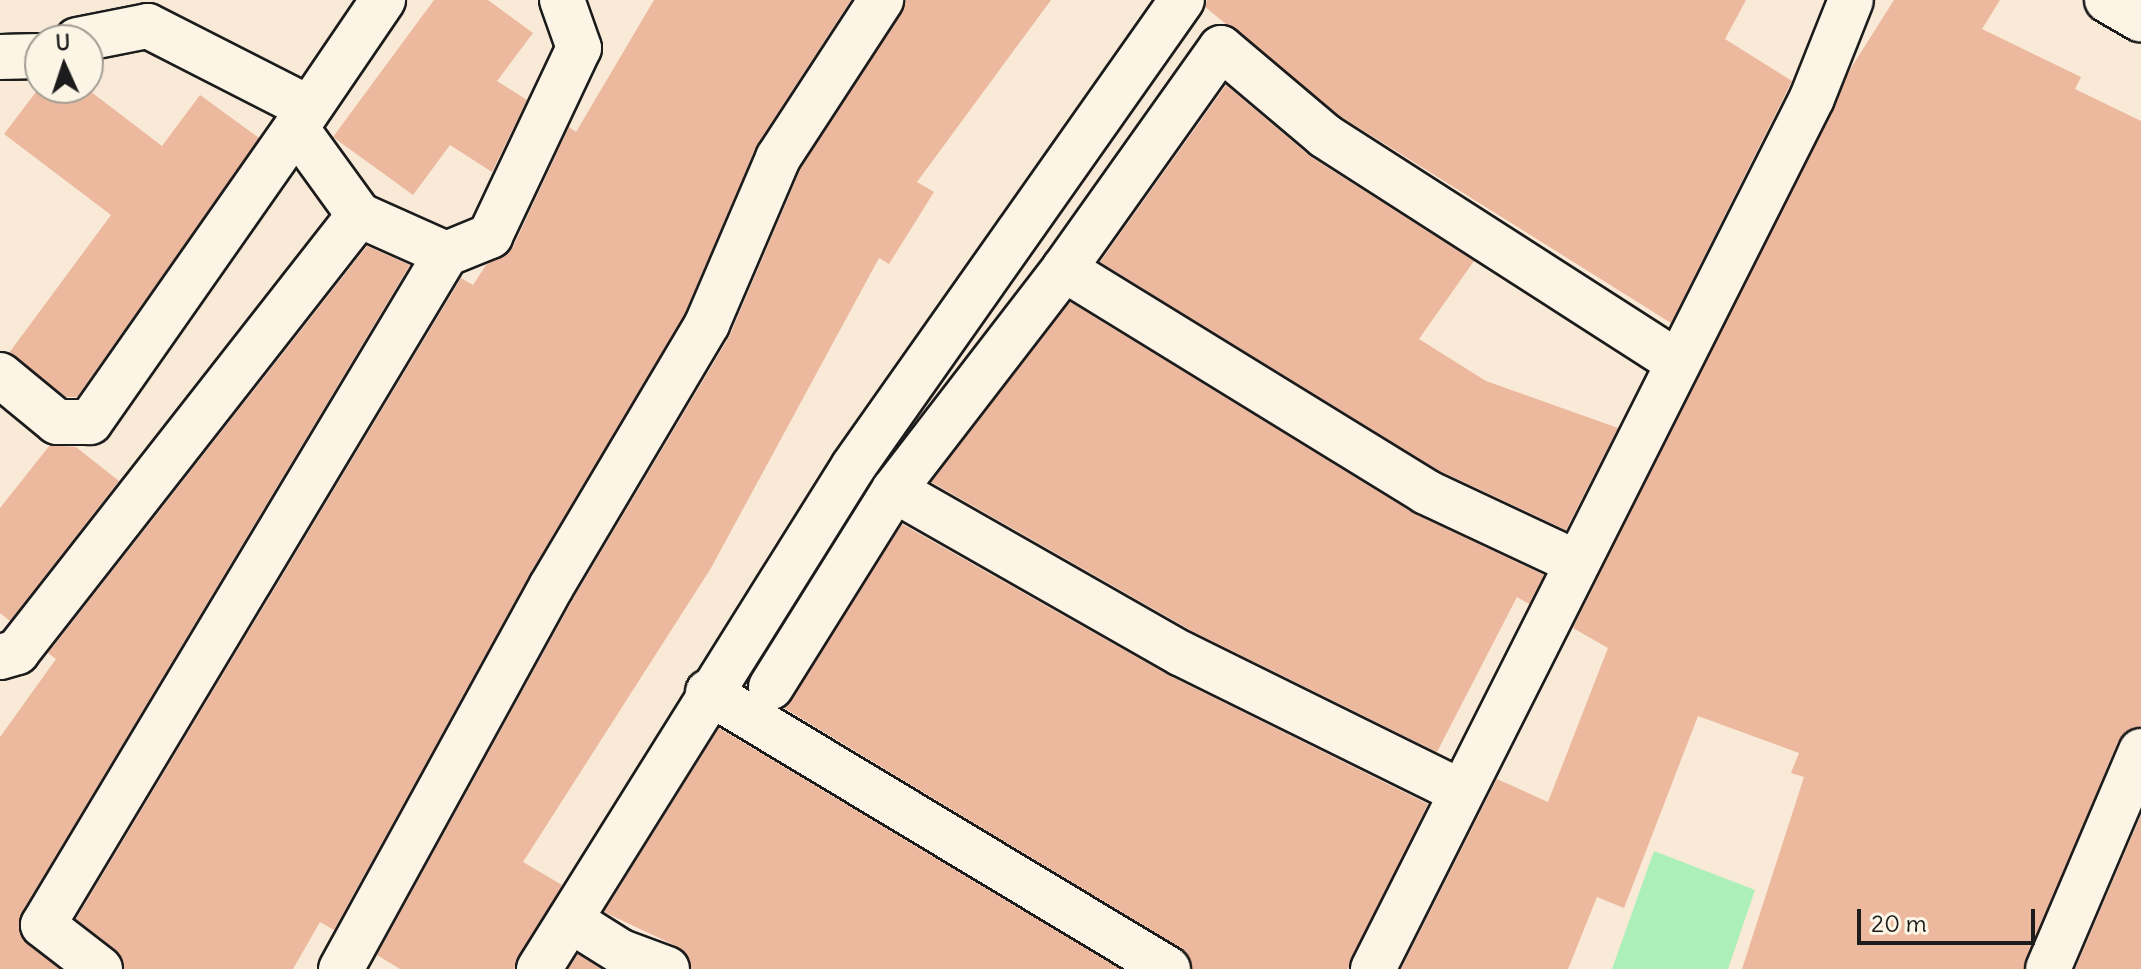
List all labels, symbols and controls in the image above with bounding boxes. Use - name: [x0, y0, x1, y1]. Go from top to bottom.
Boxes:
- north arrow: [24, 24, 104, 104]
- text: U: [55, 28, 71, 56]
- scale bar: [1861, 893, 2039, 943]
- text: 20 m: [1871, 908, 1927, 938]

